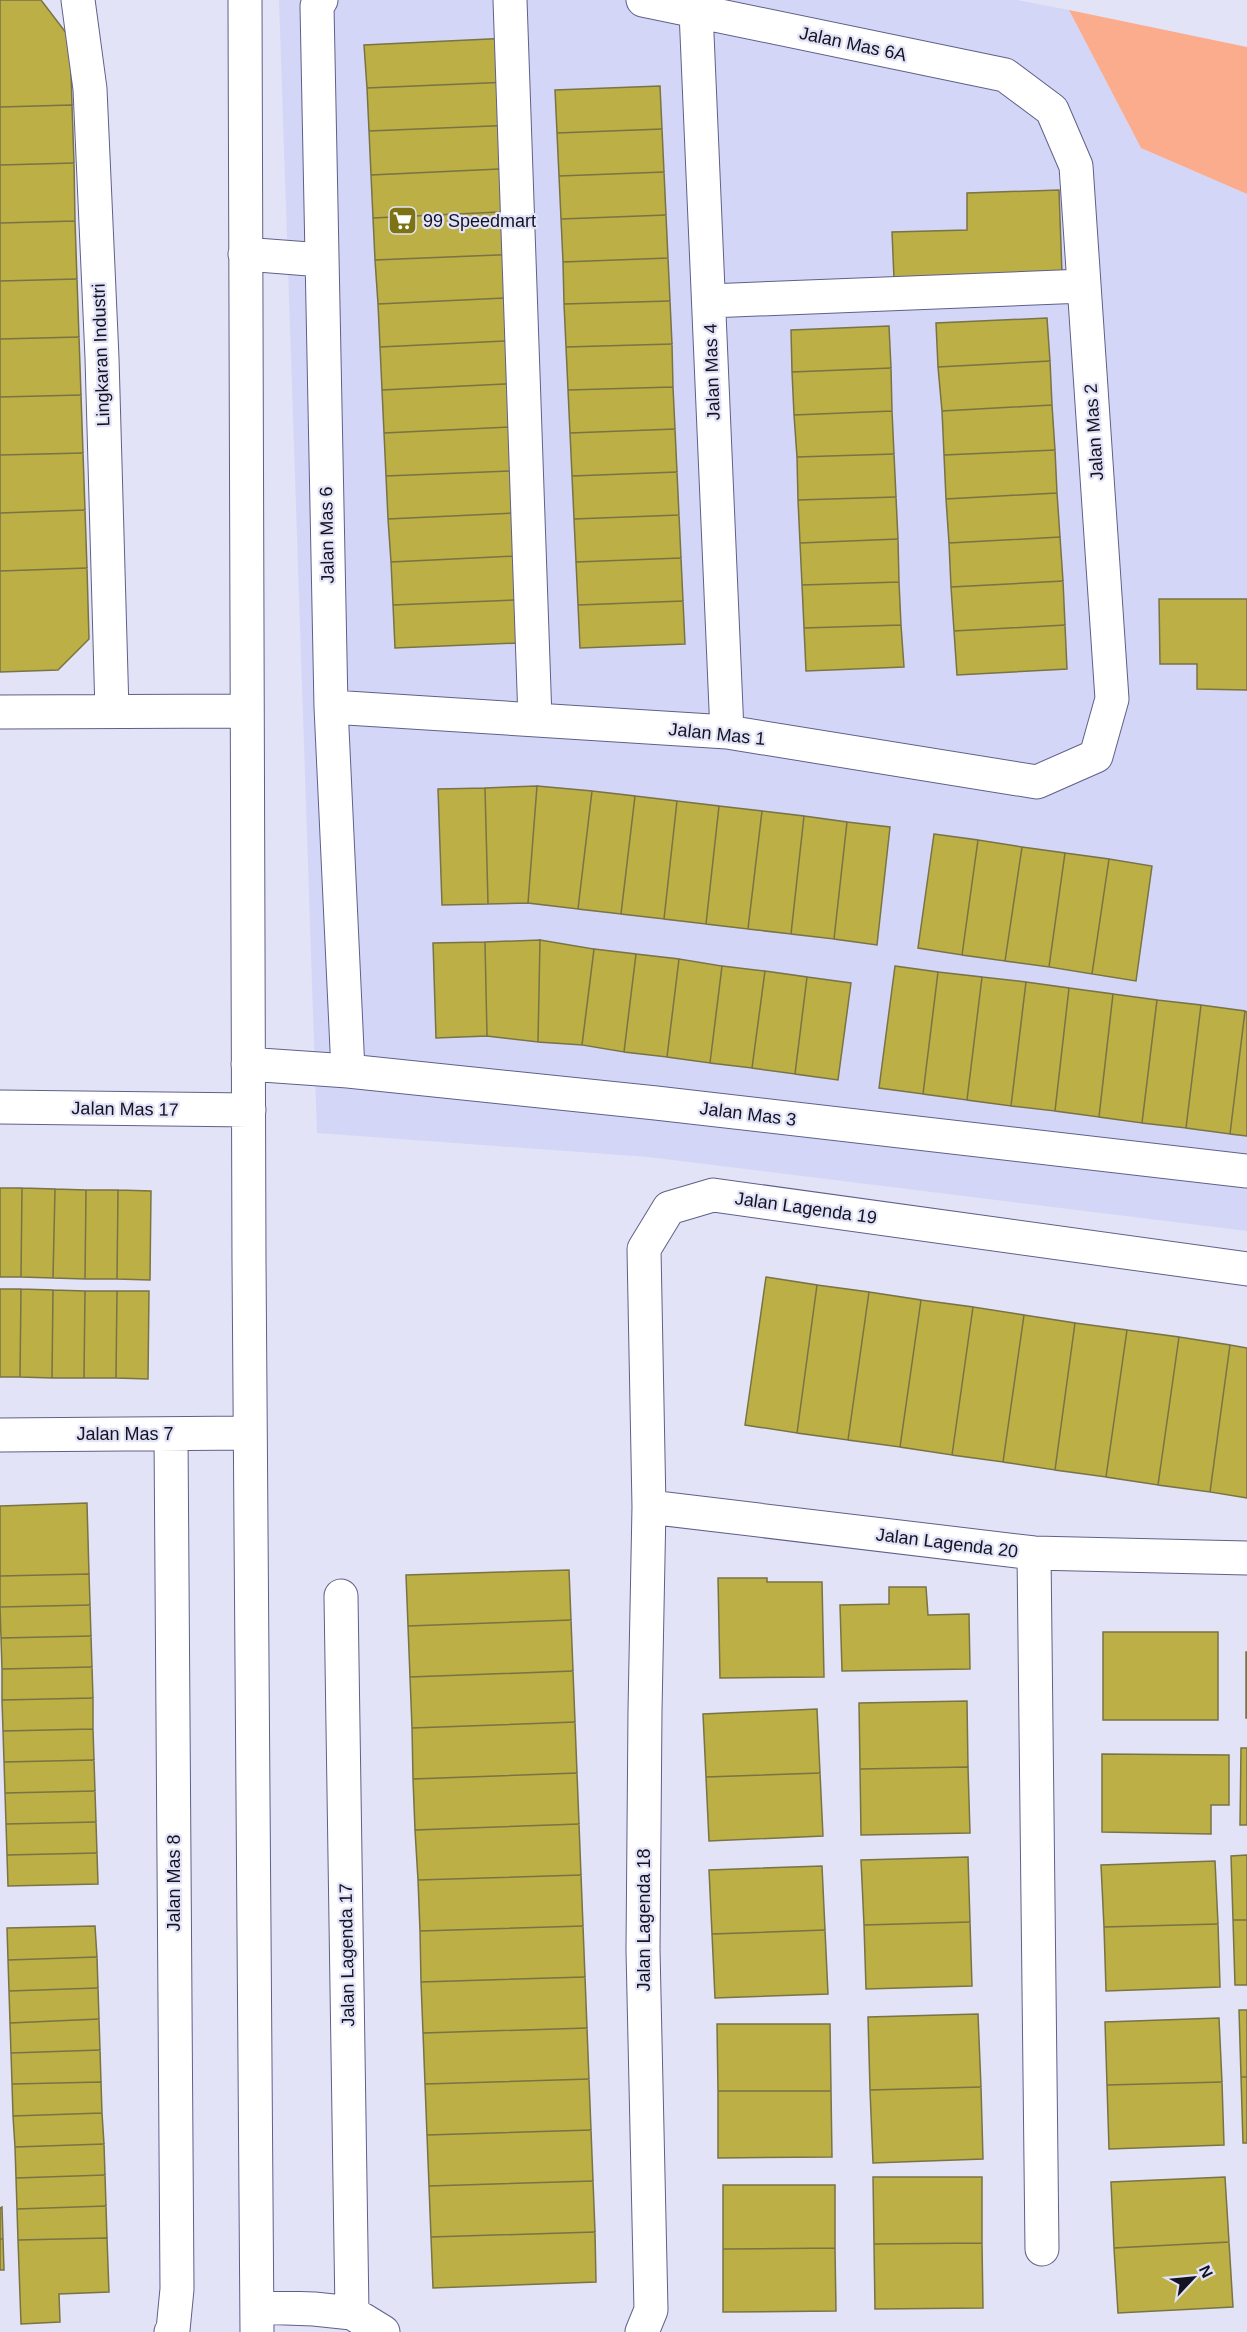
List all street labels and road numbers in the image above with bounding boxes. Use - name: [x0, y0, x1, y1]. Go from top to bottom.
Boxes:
- street label: Jalan Mas 6A: [798, 23, 908, 65]
- street label: Lingkaran Industri: [89, 283, 113, 427]
- street label: Jalan Mas 4: [700, 323, 724, 421]
- street label: Jalan Mas 2: [1081, 383, 1107, 481]
- street label: Jalan Mas 6: [316, 486, 338, 584]
- street label: Jalan Mas 1: [668, 719, 766, 749]
- street label: Jalan Mas 17: [71, 1098, 179, 1120]
- street label: Jalan Mas 3: [699, 1098, 797, 1130]
- street label: Jalan Lagenda 19: [734, 1188, 878, 1228]
- street label: Jalan Mas 7: [76, 1424, 174, 1444]
- street label: Jalan Lagenda 20: [875, 1524, 1019, 1562]
- street label: Jalan Mas 8: [164, 1834, 184, 1932]
- street label: Jalan Lagenda 18: [634, 1848, 654, 1992]
- street label: Jalan Lagenda 17: [336, 1883, 358, 2027]

